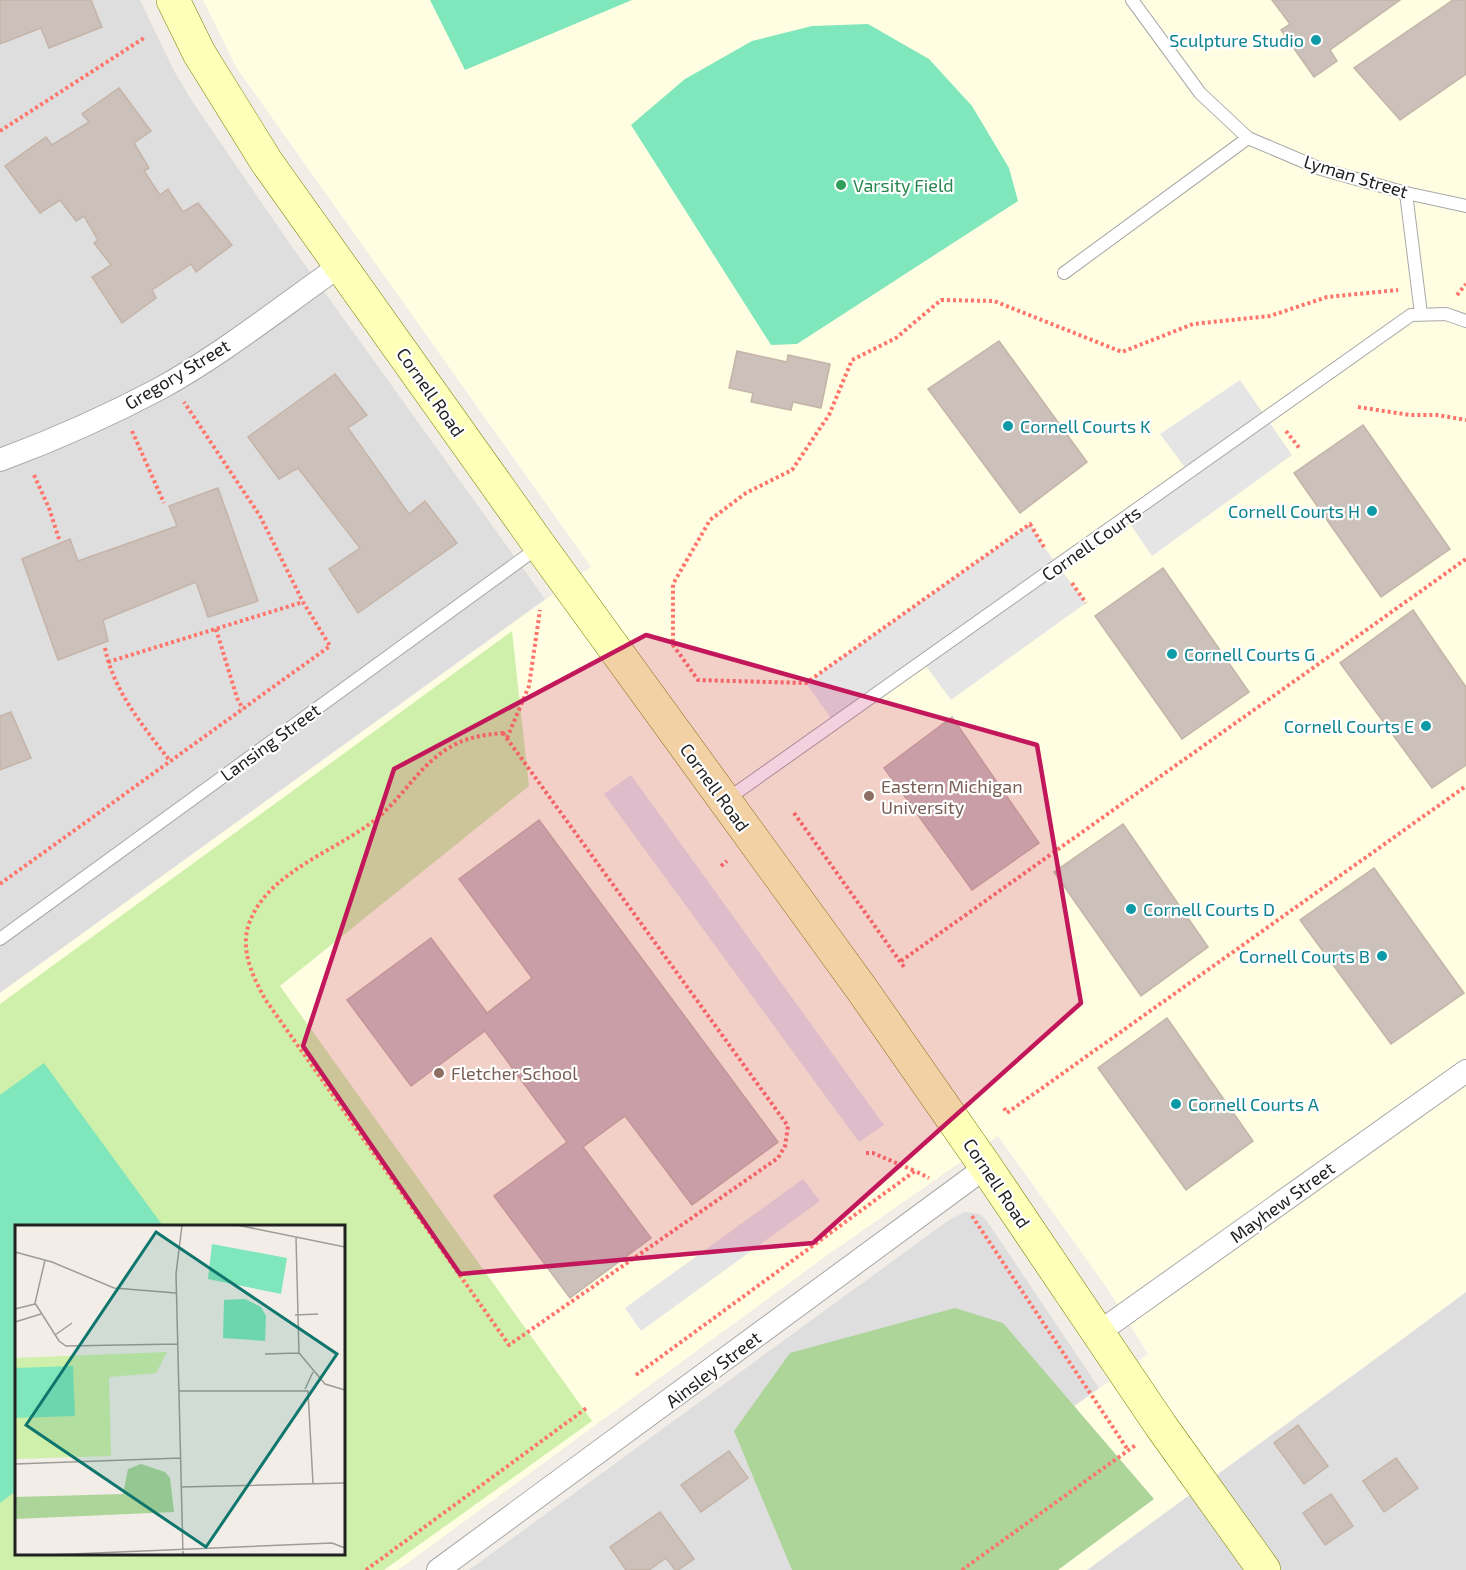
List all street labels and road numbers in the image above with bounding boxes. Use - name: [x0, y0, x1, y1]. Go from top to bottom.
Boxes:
- street label: Lyman Street: [1301, 150, 1411, 202]
- street label: Gregory Street: [121, 334, 234, 414]
- street label: Cornell Road: [392, 343, 470, 441]
- street label: Cornell Courts: [1037, 501, 1145, 585]
- street label: Lansing Street: [216, 698, 324, 786]
- street label: Cornell Road: [676, 739, 754, 835]
- street label: Cornell Road: [959, 1134, 1035, 1232]
- street label: Mayhew Street: [1225, 1157, 1339, 1247]
- street label: Ainsley Street: [661, 1326, 765, 1412]

